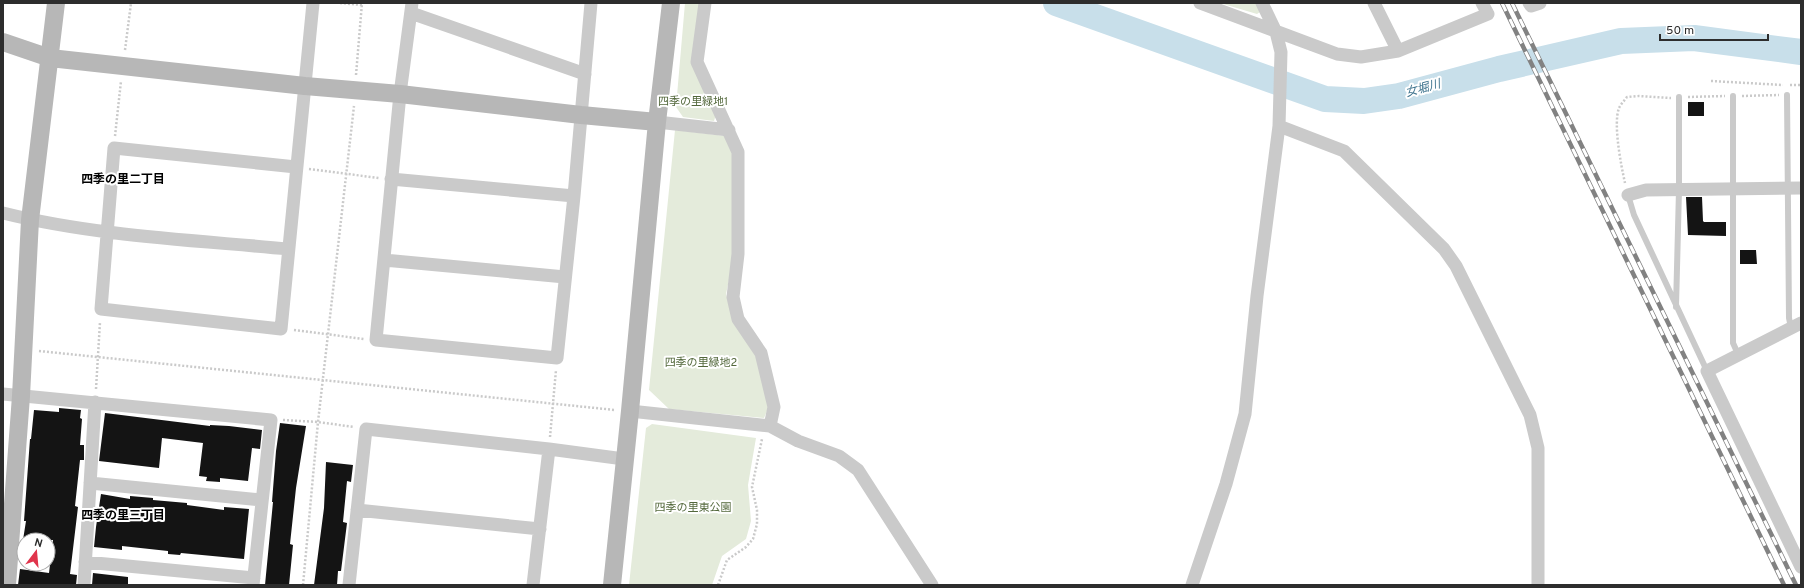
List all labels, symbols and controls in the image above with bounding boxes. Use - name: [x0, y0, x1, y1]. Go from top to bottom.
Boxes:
- scale bar: [1660, 16, 1768, 42]
- text: 50 m: [1666, 23, 1694, 39]
- water label: 女堀川: [1404, 76, 1444, 101]
- park label: 四季の里緑地1: [658, 95, 728, 109]
- district label: 四季の里二丁目: [81, 172, 165, 188]
- park label: 四季の里緑地2: [665, 356, 737, 370]
- park label: 四季の里東公園: [655, 501, 732, 515]
- district label: 四季の里三丁目: [81, 508, 165, 524]
- north arrow: [16, 532, 56, 572]
- text: N: [33, 536, 44, 551]

